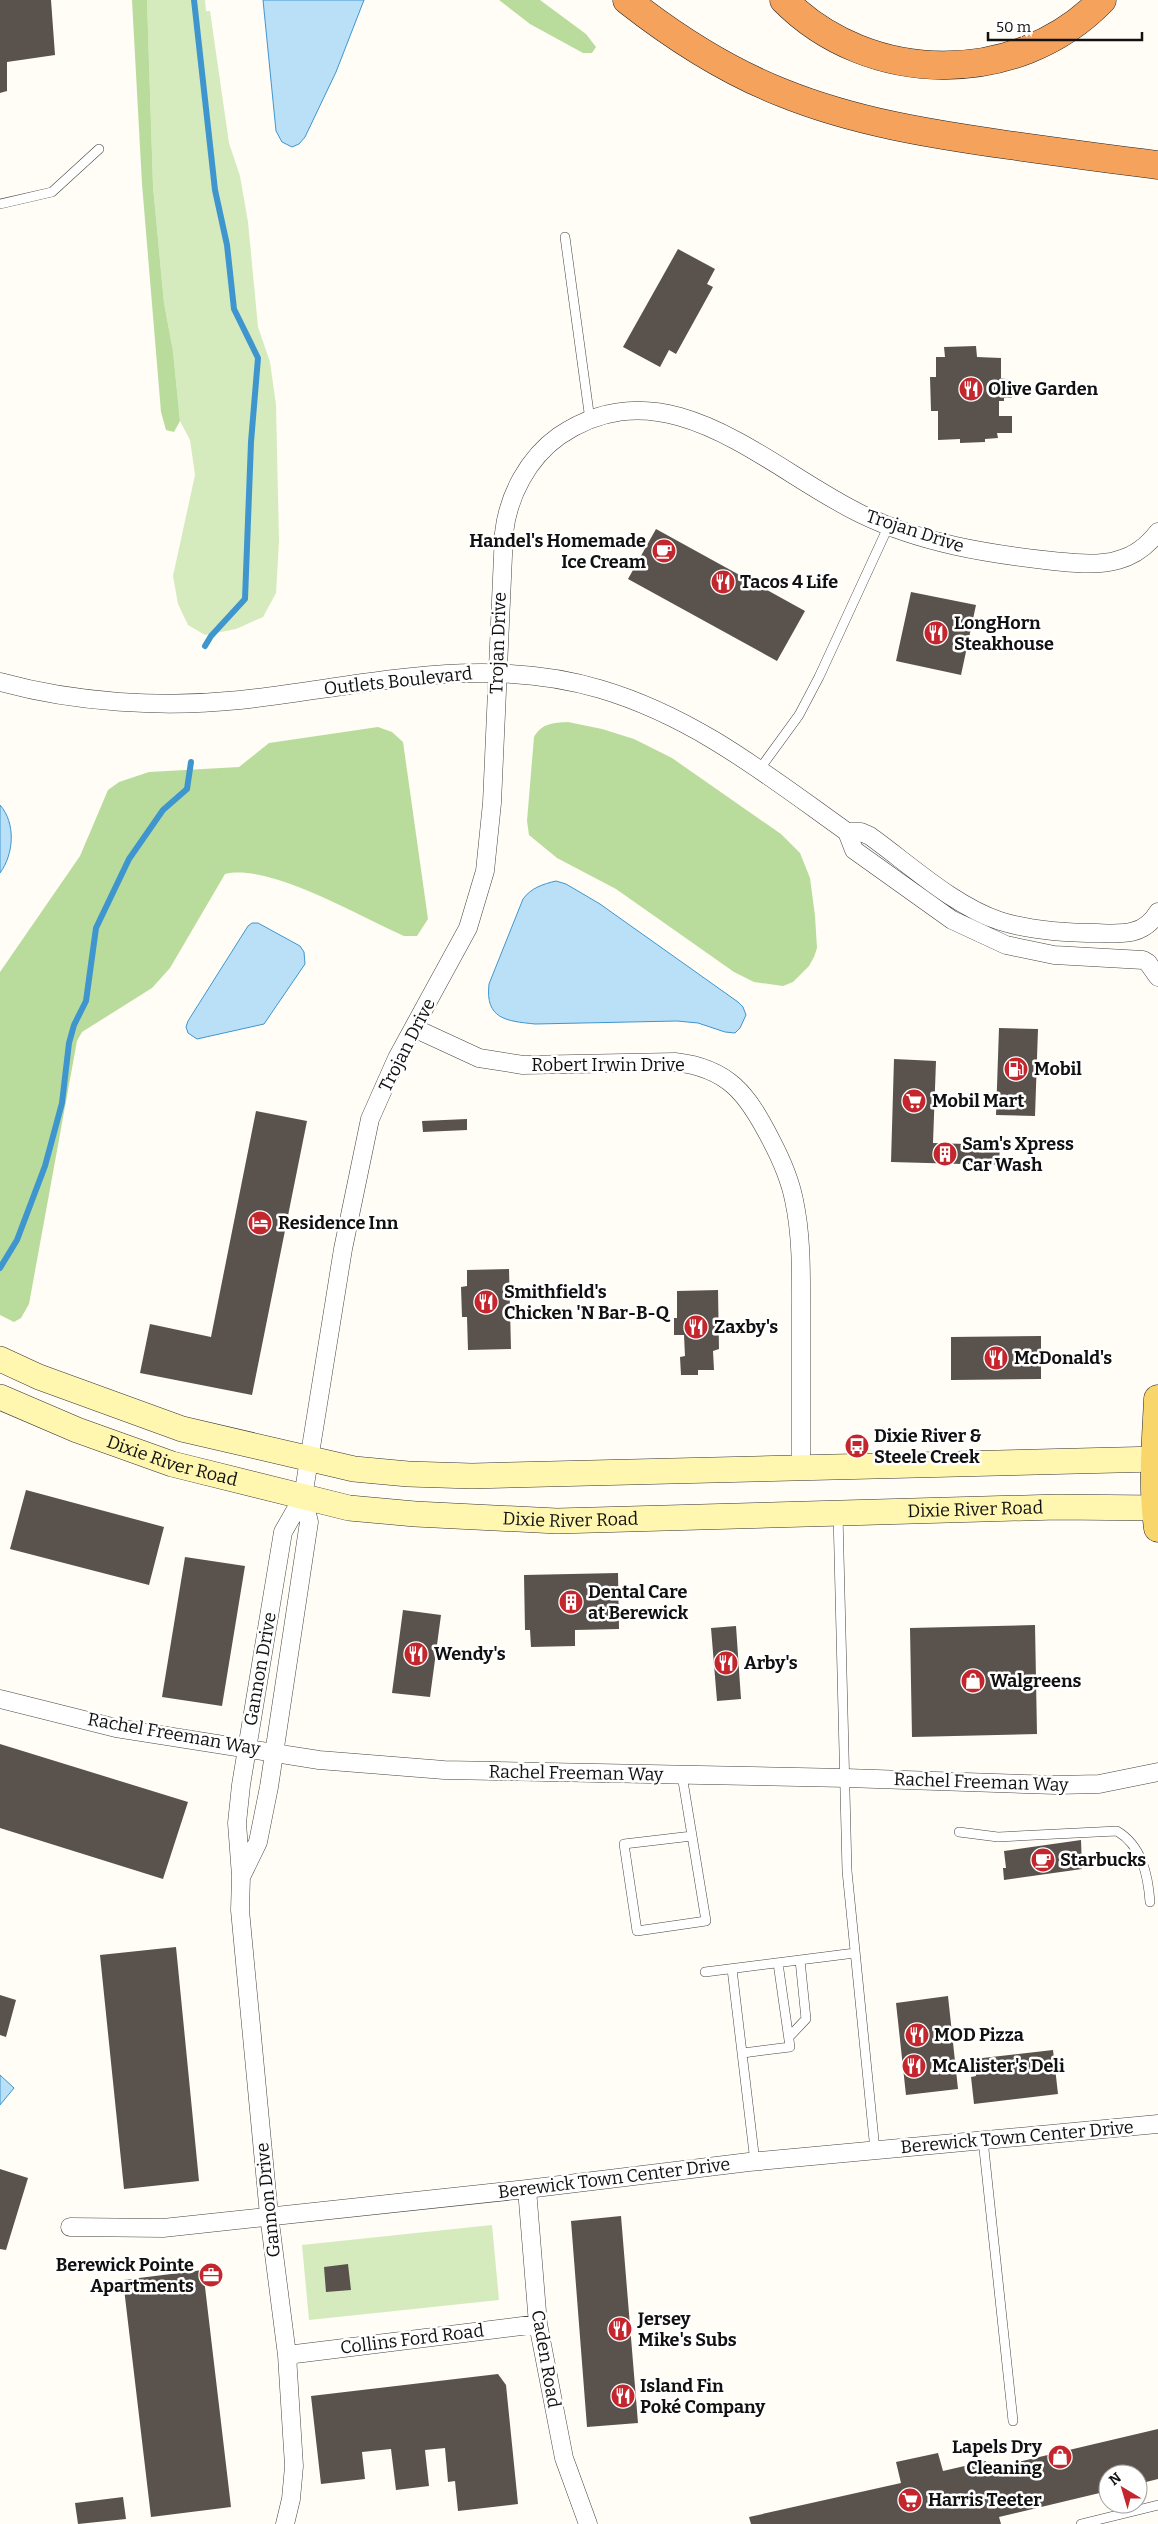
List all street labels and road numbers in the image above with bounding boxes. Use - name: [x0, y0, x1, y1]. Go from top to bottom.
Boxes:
- street label: Trojan Drive: [863, 505, 967, 557]
- street label: Trojan Drive: [485, 592, 511, 694]
- street label: Outlets Boulevard: [323, 662, 474, 700]
- street label: Trojan Drive: [374, 995, 440, 1095]
- street label: Robert Irwin Drive: [531, 1054, 685, 1076]
- street label: Dixie River Road: [104, 1431, 240, 1491]
- street label: Dixie River Road: [907, 1496, 1044, 1522]
- street label: Dixie River Road: [502, 1507, 639, 1532]
- street label: Gannon Drive: [239, 1610, 281, 1728]
- street label: Rachel Freeman Way: [86, 1708, 263, 1760]
- street label: Rachel Freeman Way: [488, 1760, 664, 1786]
- street label: Rachel Freeman Way: [893, 1768, 1069, 1796]
- street label: Berewick Town Center Drive: [900, 2116, 1134, 2158]
- street label: Gannon Drive: [251, 2141, 285, 2259]
- street label: Berewick Town Center Drive: [497, 2153, 731, 2203]
- street label: Caden Road: [527, 2308, 565, 2410]
- street label: Collins Ford Road: [339, 2319, 485, 2359]

